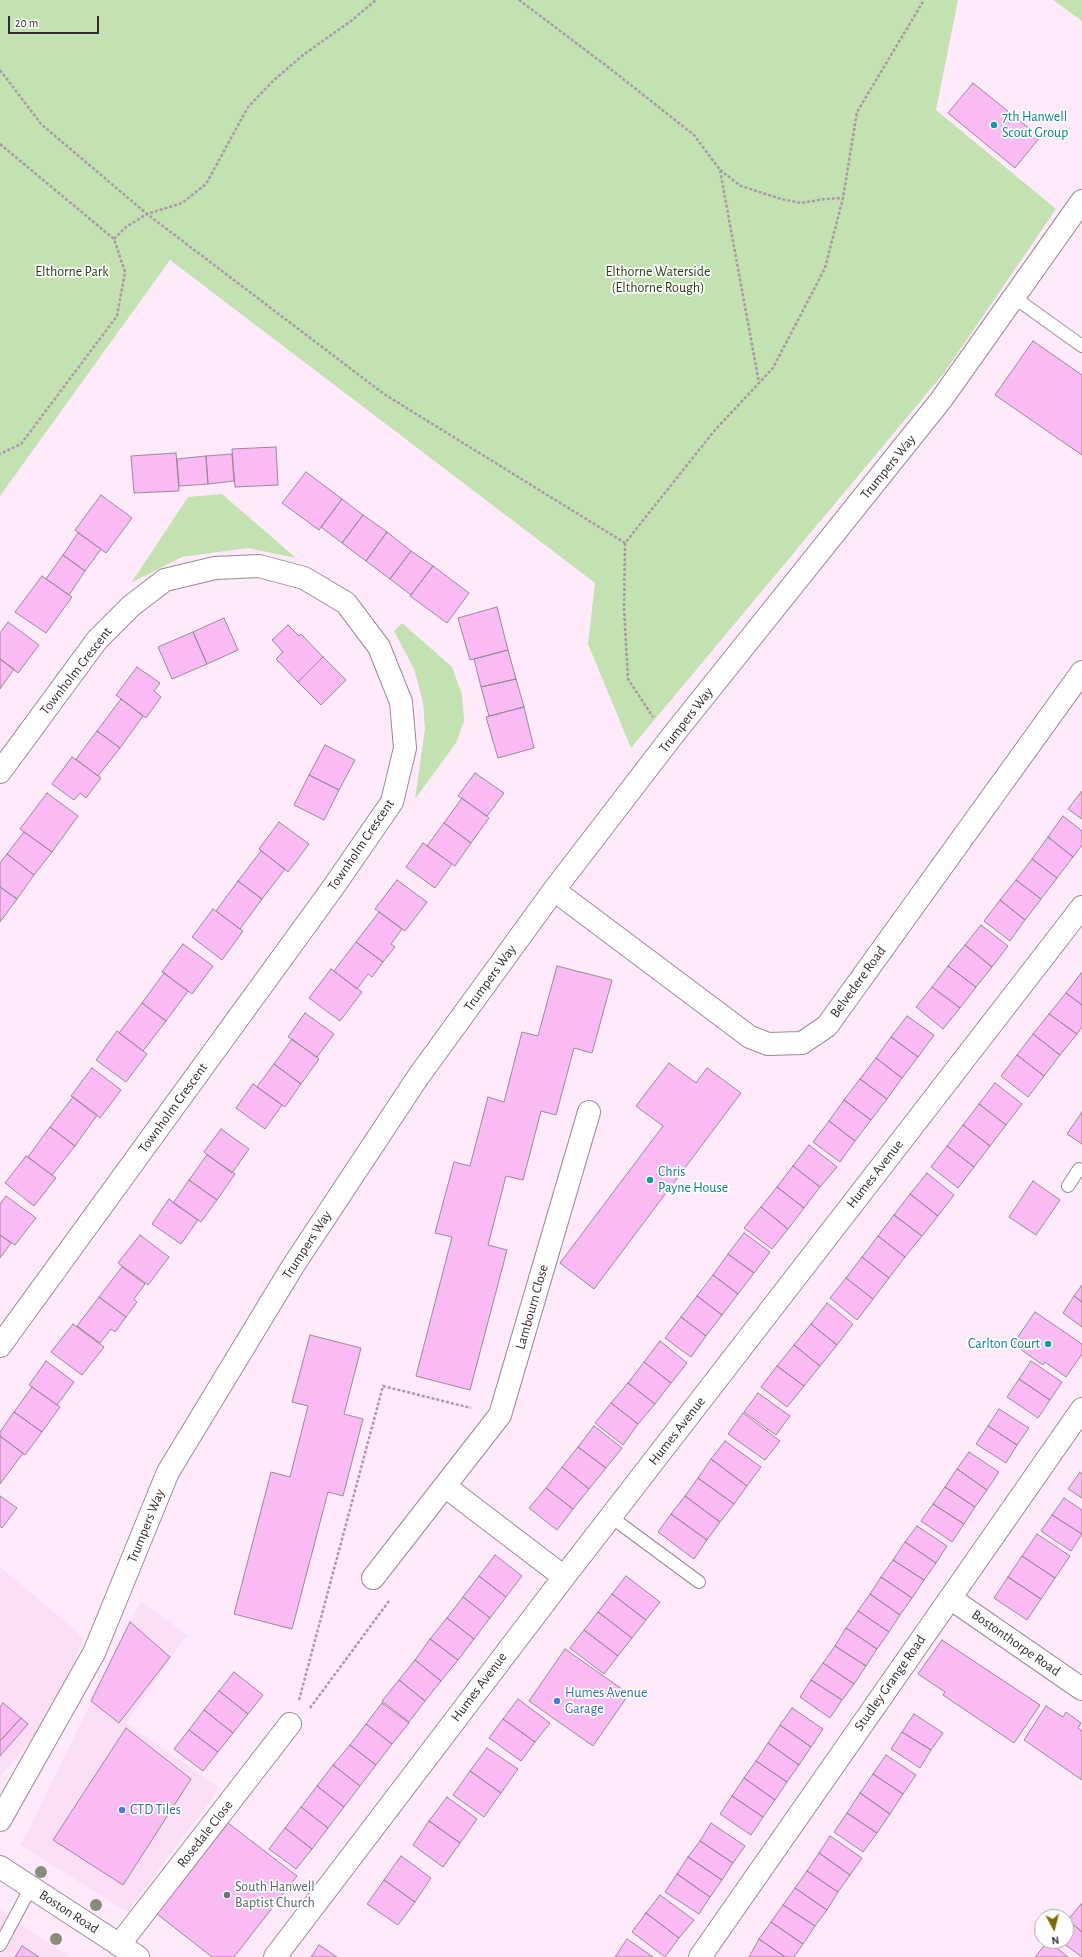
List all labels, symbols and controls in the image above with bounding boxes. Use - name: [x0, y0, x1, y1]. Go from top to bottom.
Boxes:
- scale bar: [10, 8, 101, 34]
- text: 20 m: [15, 17, 38, 29]
- place label: 7th Hanwell Scout Group: [1002, 109, 1068, 142]
- marker: 7th Hanwell Scout Group: [989, 120, 999, 130]
- park label: Elthorne Park: [35, 264, 109, 280]
- park label: Elthorne Waterside (Elthorne Rough): [606, 264, 710, 296]
- street label: Trumpers Way: [857, 431, 919, 503]
- street label: Townholm Crescent: [36, 624, 116, 718]
- street label: Trumpers Way: [655, 684, 717, 756]
- street label: Townholm Crescent: [324, 796, 398, 894]
- street label: Trumpers Way: [460, 941, 520, 1015]
- street label: Belvedere Road: [826, 943, 890, 1021]
- street label: Townholm Crescent: [135, 1060, 211, 1156]
- street label: Humes Avenue: [843, 1136, 907, 1212]
- place label: Chris Payne House: [658, 1164, 728, 1196]
- marker: Chris Payne House: [645, 1175, 655, 1185]
- street label: Trumpers Way: [279, 1208, 335, 1282]
- street label: Lambourn Close: [512, 1263, 552, 1351]
- place label: Carlton Court: [968, 1336, 1040, 1352]
- marker: Carlton Court: [1043, 1339, 1053, 1349]
- street label: Humes Avenue: [645, 1393, 709, 1469]
- street label: Trumpers Way: [124, 1487, 168, 1565]
- street label: Bostonthorpe Road: [968, 1606, 1064, 1680]
- street label: Studley Grange Road: [851, 1632, 929, 1734]
- street label: Humes Avenue: [447, 1649, 511, 1725]
- place label: Humes Avenue Garage: [565, 1685, 647, 1718]
- marker: Humes Avenue Garage: [552, 1696, 562, 1706]
- street label: Rosedale Close: [173, 1797, 237, 1871]
- place label: CTD Tiles: [130, 1802, 181, 1818]
- marker: CTD Tiles: [117, 1805, 127, 1815]
- place label: South Hanwell Baptist Church: [235, 1879, 315, 1912]
- street label: Boston Road: [36, 1886, 102, 1938]
- marker: South Hanwell Baptist Church: [222, 1890, 232, 1900]
- north arrow: [1034, 1909, 1074, 1949]
- text: N: [1051, 1934, 1060, 1946]

